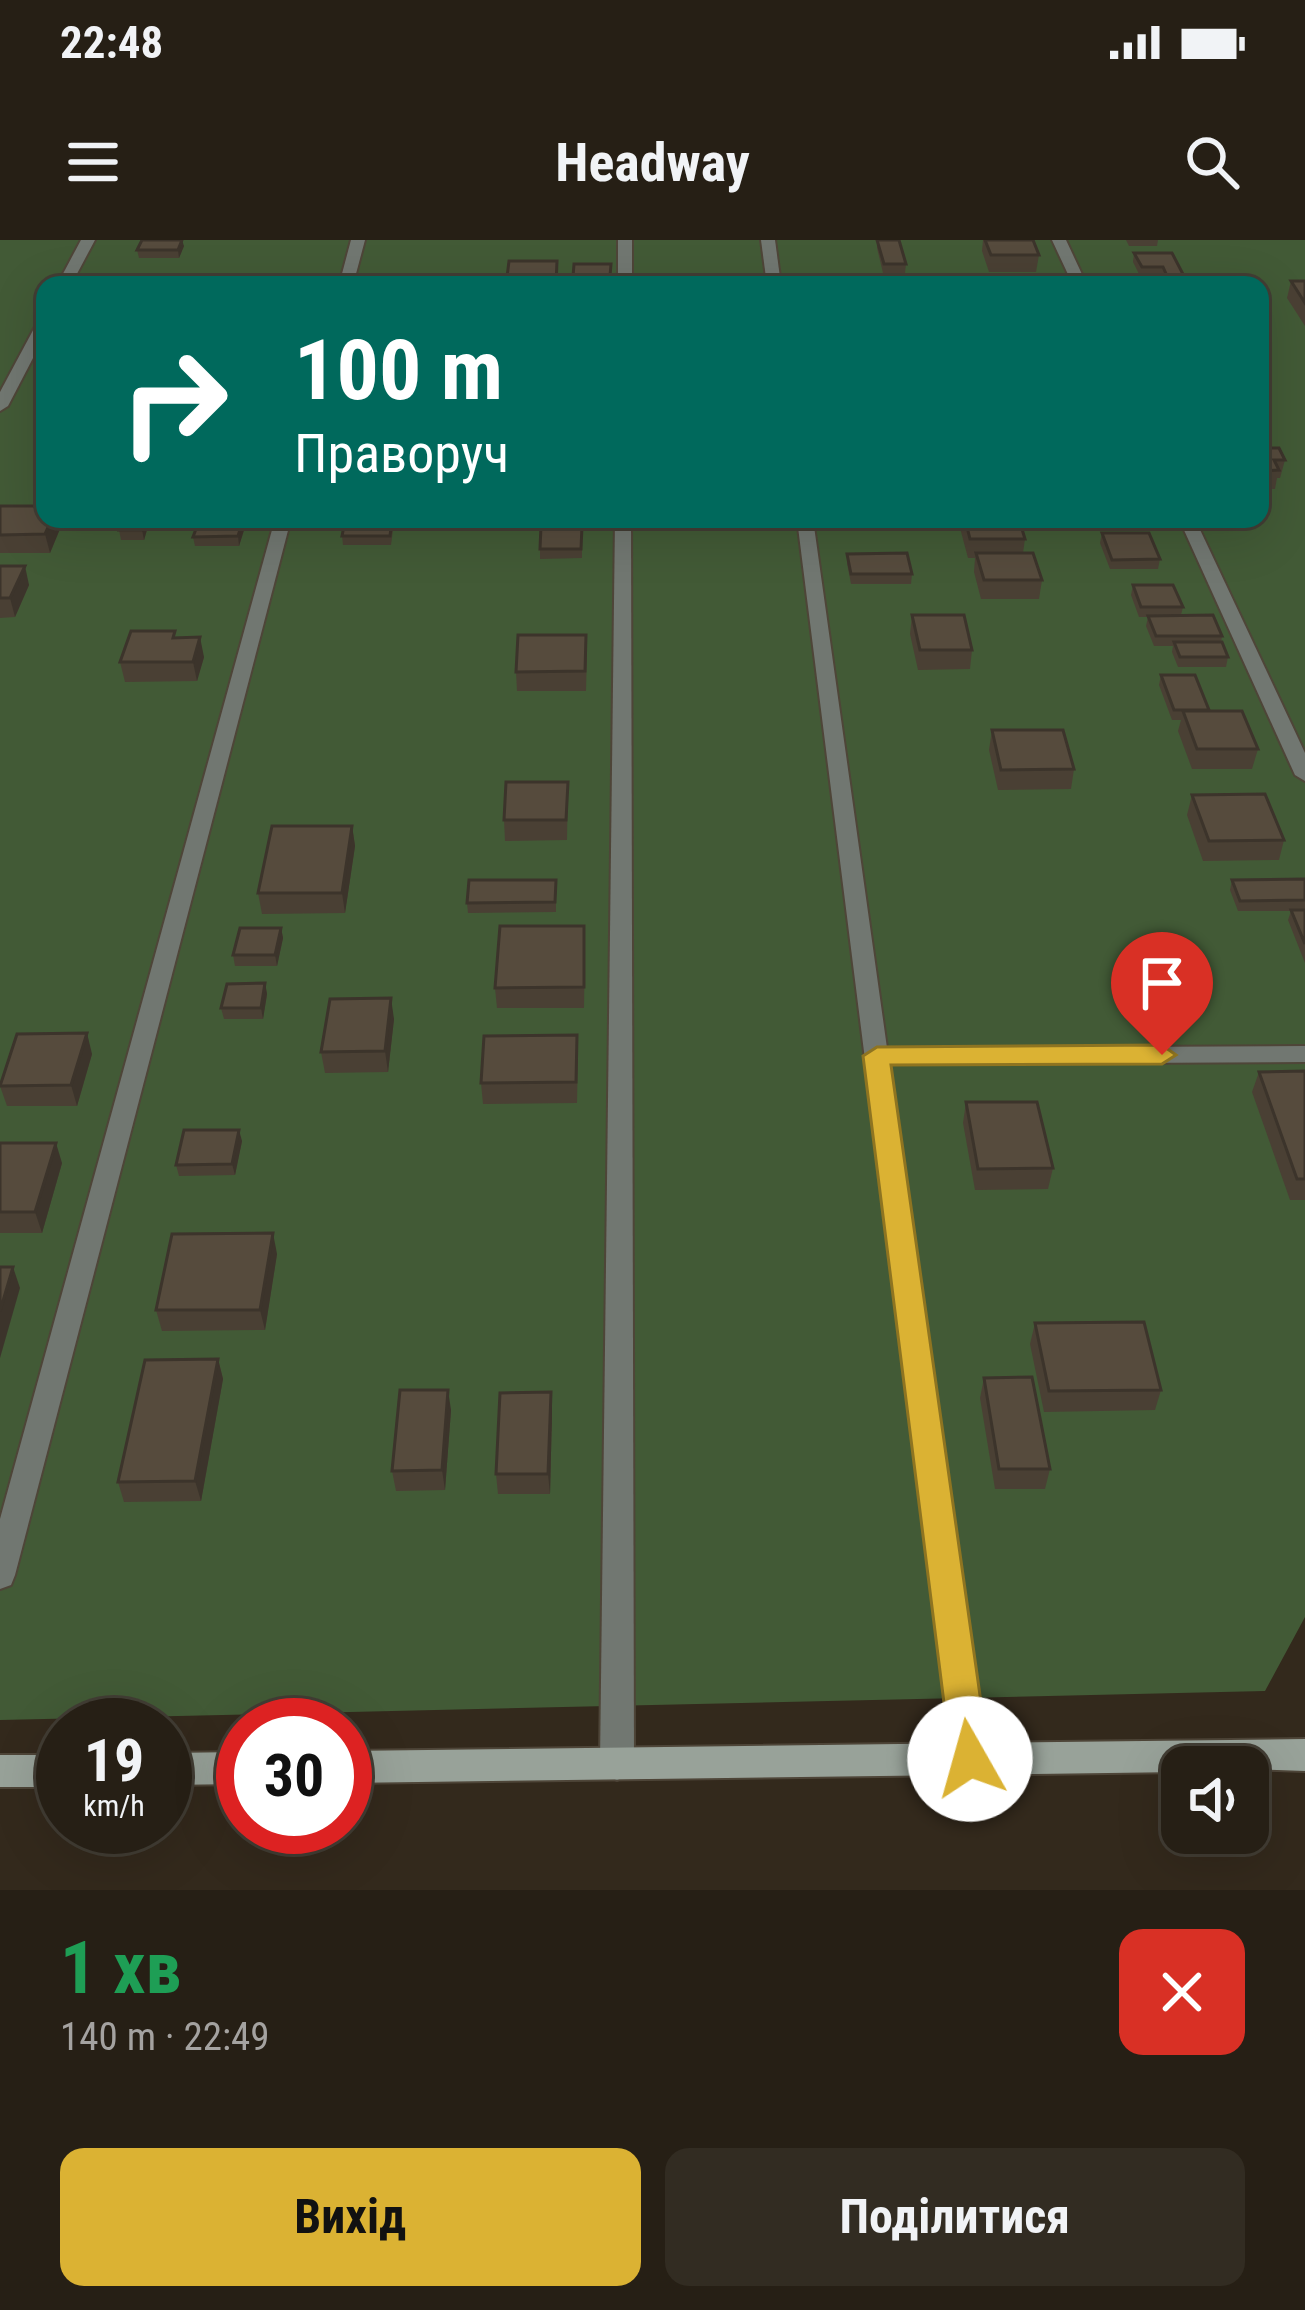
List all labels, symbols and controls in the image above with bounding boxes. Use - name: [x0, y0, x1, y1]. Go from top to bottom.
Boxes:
- text: 22:48: [60, 16, 163, 69]
- icon: menu: [60, 129, 126, 195]
- icon: search: [1179, 129, 1245, 195]
- text: Headway: [555, 131, 750, 194]
- text: 100 m: [294, 321, 503, 420]
- icon: right: [96, 324, 252, 480]
- text: Праворуч: [294, 422, 509, 485]
- pin: [1111, 932, 1213, 1055]
- icon: arrive: [1129, 950, 1195, 1016]
- position arrow: [907, 1696, 1033, 1822]
- speed limit sign: 30: [216, 1698, 372, 1854]
- text: 19: [84, 1725, 144, 1796]
- map controls: [1161, 1746, 1269, 1854]
- button: sound: [1161, 1746, 1269, 1854]
- text: km/h: [83, 1788, 145, 1823]
- text: 1 хв: [60, 1926, 181, 2011]
- button: close: [1119, 1929, 1245, 2055]
- text: 140 m · 22:49: [60, 2014, 270, 2060]
- button: Вихід: [60, 2148, 641, 2286]
- button: Поділитися: [665, 2148, 1245, 2286]

